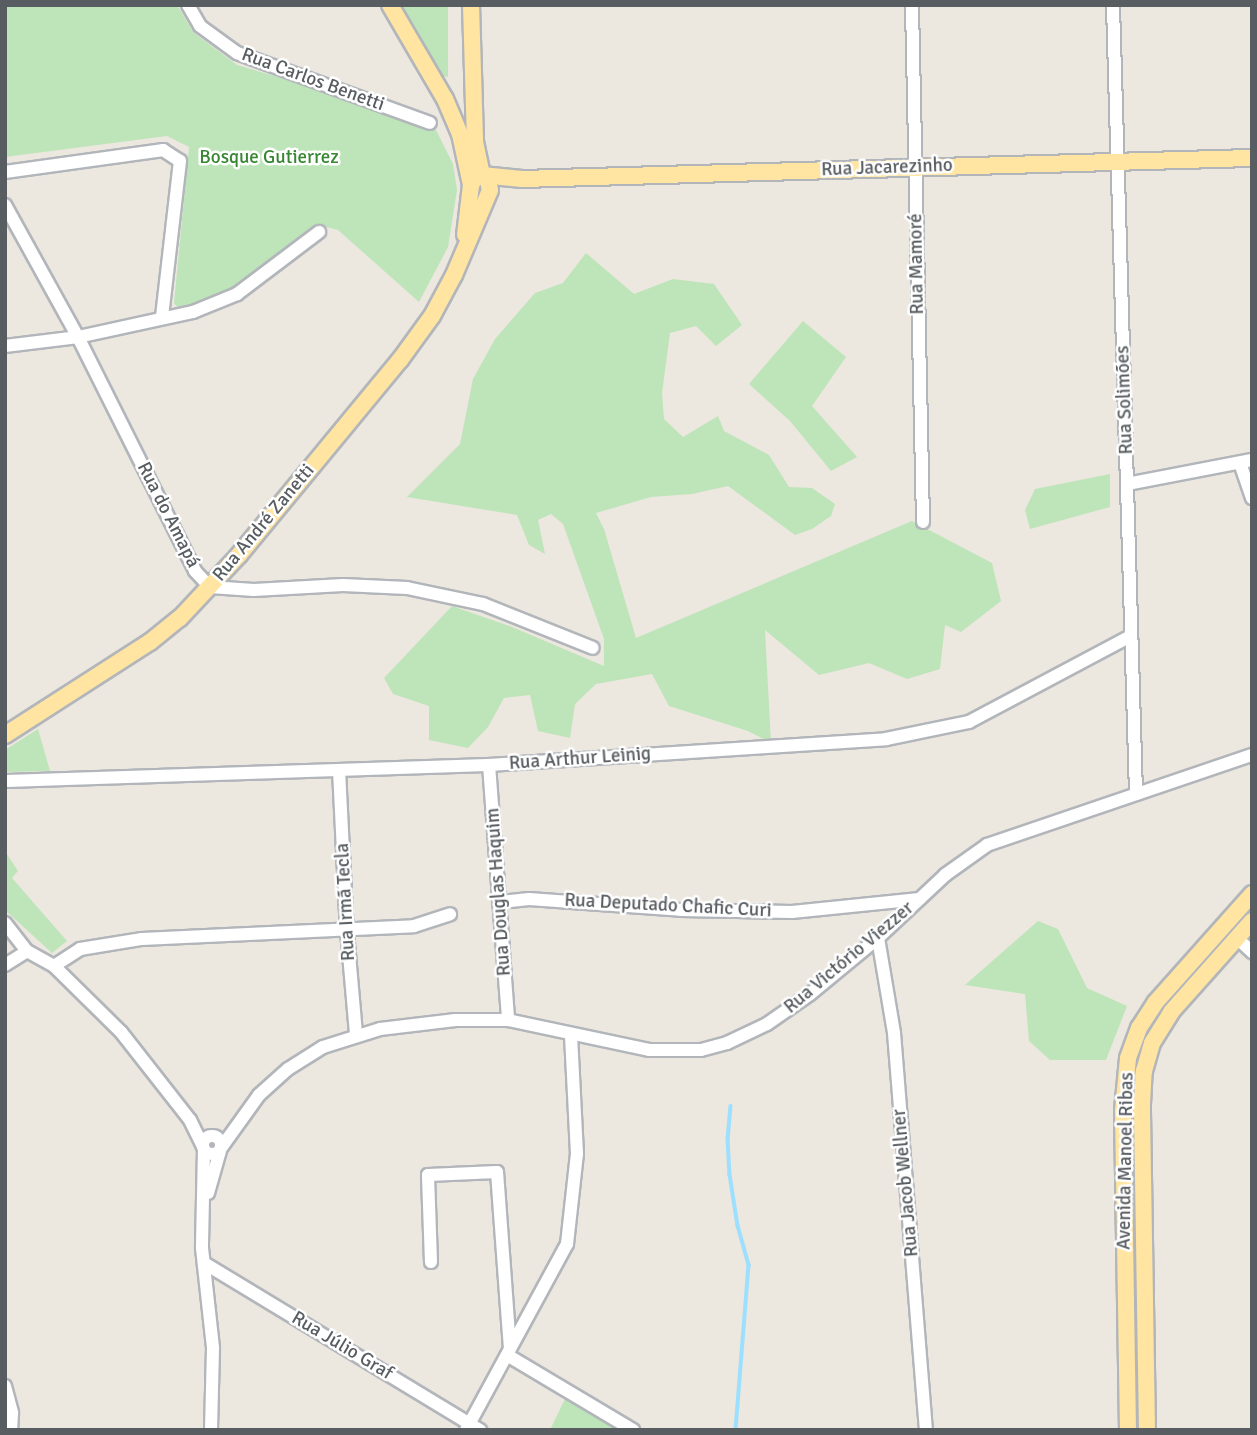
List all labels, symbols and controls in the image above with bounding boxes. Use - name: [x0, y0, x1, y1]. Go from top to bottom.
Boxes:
- street label: Rua Carlos Benetti: [238, 44, 388, 116]
- park label: Bosque Gutierrez: [199, 147, 339, 169]
- street label: Rua Jacarezinho: [821, 154, 953, 182]
- street label: Rua Mamoré: [905, 213, 929, 315]
- street label: Rua Solimões: [1112, 345, 1138, 455]
- street label: Rua do Amapá: [132, 458, 204, 572]
- street label: Rua André Zanetti: [208, 460, 320, 586]
- street label: Rua Arthur Leinig: [508, 743, 652, 775]
- street label: Rua Douglas Haquim: [482, 807, 516, 977]
- street label: Rua Irmã Tecla: [332, 842, 360, 962]
- street label: Rua Deputado Chafic Curi: [564, 889, 772, 923]
- street label: Rua Victório Viezzer: [780, 897, 918, 1019]
- street label: Avenida Manoel Ribas: [1113, 1072, 1139, 1250]
- street label: Rua Jacob Wellner: [888, 1108, 924, 1258]
- street label: Rua Júlio Graf: [287, 1307, 397, 1385]

